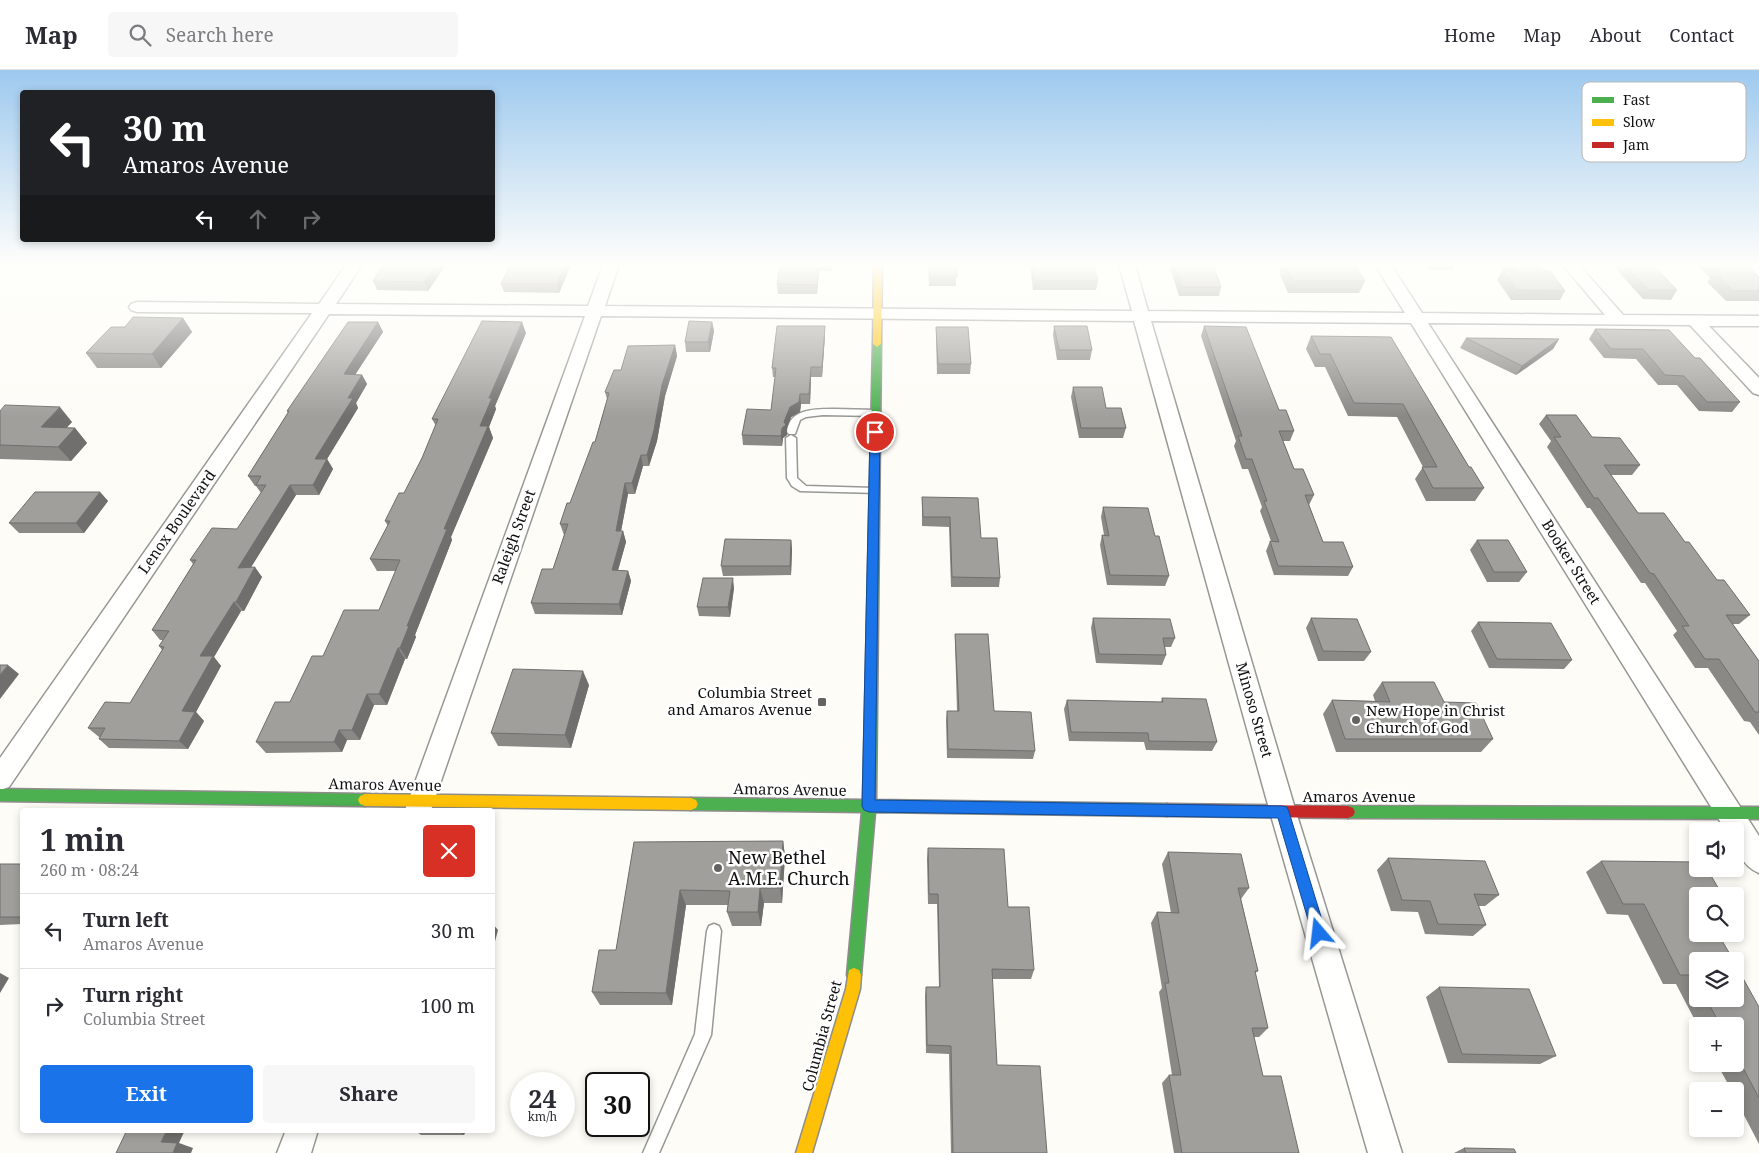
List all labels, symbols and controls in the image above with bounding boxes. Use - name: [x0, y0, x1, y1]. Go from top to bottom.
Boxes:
- search box: [108, 12, 458, 57]
- text: Map: [25, 18, 78, 51]
- icon: search: [126, 21, 154, 49]
- text: Search here: [166, 22, 274, 48]
- text: Home: [1444, 23, 1495, 47]
- text: Map: [1523, 23, 1561, 47]
- text: About: [1589, 23, 1641, 47]
- text: Contact: [1669, 23, 1734, 47]
- legend: [1582, 82, 1746, 162]
- text: Fast: [1623, 90, 1650, 109]
- text: 30 m: [123, 104, 206, 151]
- icon: left: [40, 110, 105, 175]
- text: Slow: [1623, 112, 1656, 131]
- text: Jam: [1622, 135, 1649, 154]
- text: Amaros Avenue: [123, 149, 289, 179]
- icon: left: [191, 205, 219, 233]
- icon: ahead: [244, 205, 272, 233]
- icon: right: [297, 205, 325, 233]
- pin: [854, 411, 896, 453]
- icon: arrive: [861, 418, 889, 446]
- street label: Lenox Boulevard: [133, 466, 219, 577]
- street label: Raleigh Street: [487, 487, 539, 587]
- street label: Booker Street: [1538, 515, 1606, 608]
- street label: Minoso Street: [1232, 660, 1278, 760]
- place label: Columbia Street and Amaros Avenue: [668, 682, 812, 719]
- marker: Columbia Street and Amaros Avenue: [816, 696, 828, 708]
- place label: New Hope in Christ Church of God: [1366, 700, 1505, 737]
- marker: New Hope in Christ Church of God: [1350, 714, 1362, 726]
- street label: Amaros Avenue: [328, 773, 442, 795]
- street label: Amaros Avenue: [733, 778, 847, 800]
- street label: Amaros Avenue: [1302, 786, 1416, 806]
- text: 1 min: [40, 819, 125, 860]
- map controls: [1689, 822, 1744, 1137]
- button: sound: [1689, 822, 1744, 877]
- button: close: [423, 825, 475, 877]
- place label: New Bethel A.M.E. Church: [728, 845, 850, 890]
- text: 260 m · 08:24: [40, 859, 139, 881]
- marker: New Bethel A.M.E. Church: [712, 862, 724, 874]
- button: search: [1689, 887, 1744, 942]
- position arrow: [1292, 906, 1344, 958]
- text: Turn left: [83, 907, 169, 933]
- icon: left: [40, 917, 68, 945]
- text: 30 m: [431, 918, 475, 944]
- text: Amaros Avenue: [83, 933, 204, 955]
- button: layers: [1689, 952, 1744, 1007]
- street label: Columbia Street: [797, 978, 845, 1094]
- text: Turn right: [83, 982, 183, 1008]
- icon: right: [40, 992, 68, 1020]
- text: 100 m: [420, 993, 475, 1019]
- text: Columbia Street: [83, 1008, 205, 1030]
- button: +: [1689, 1017, 1744, 1072]
- button: Exit: [40, 1065, 253, 1123]
- button: Share: [263, 1065, 475, 1123]
- speed limit sign: 30: [585, 1072, 650, 1137]
- text: 24: [528, 1081, 557, 1115]
- button: −: [1689, 1082, 1744, 1137]
- text: km/h: [528, 1108, 557, 1125]

